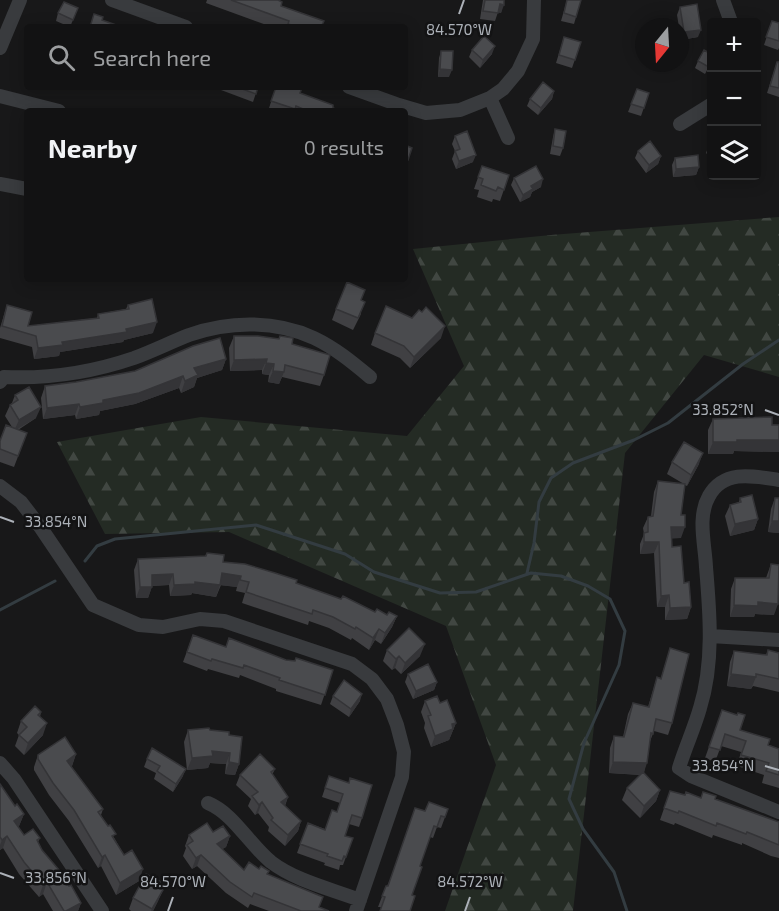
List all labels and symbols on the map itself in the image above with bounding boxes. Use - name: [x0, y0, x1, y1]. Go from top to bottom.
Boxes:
- north arrow: [635, 18, 689, 72]
- text: 84.570°W: [426, 20, 492, 38]
- text: 33.852°N: [692, 400, 754, 418]
- text: 33.854°N: [25, 512, 87, 530]
- text: 33.854°N: [692, 756, 754, 774]
- text: 33.856°N: [25, 868, 87, 886]
- text: 84.570°W: [140, 872, 206, 890]
- text: 84.572°W: [437, 872, 503, 890]

